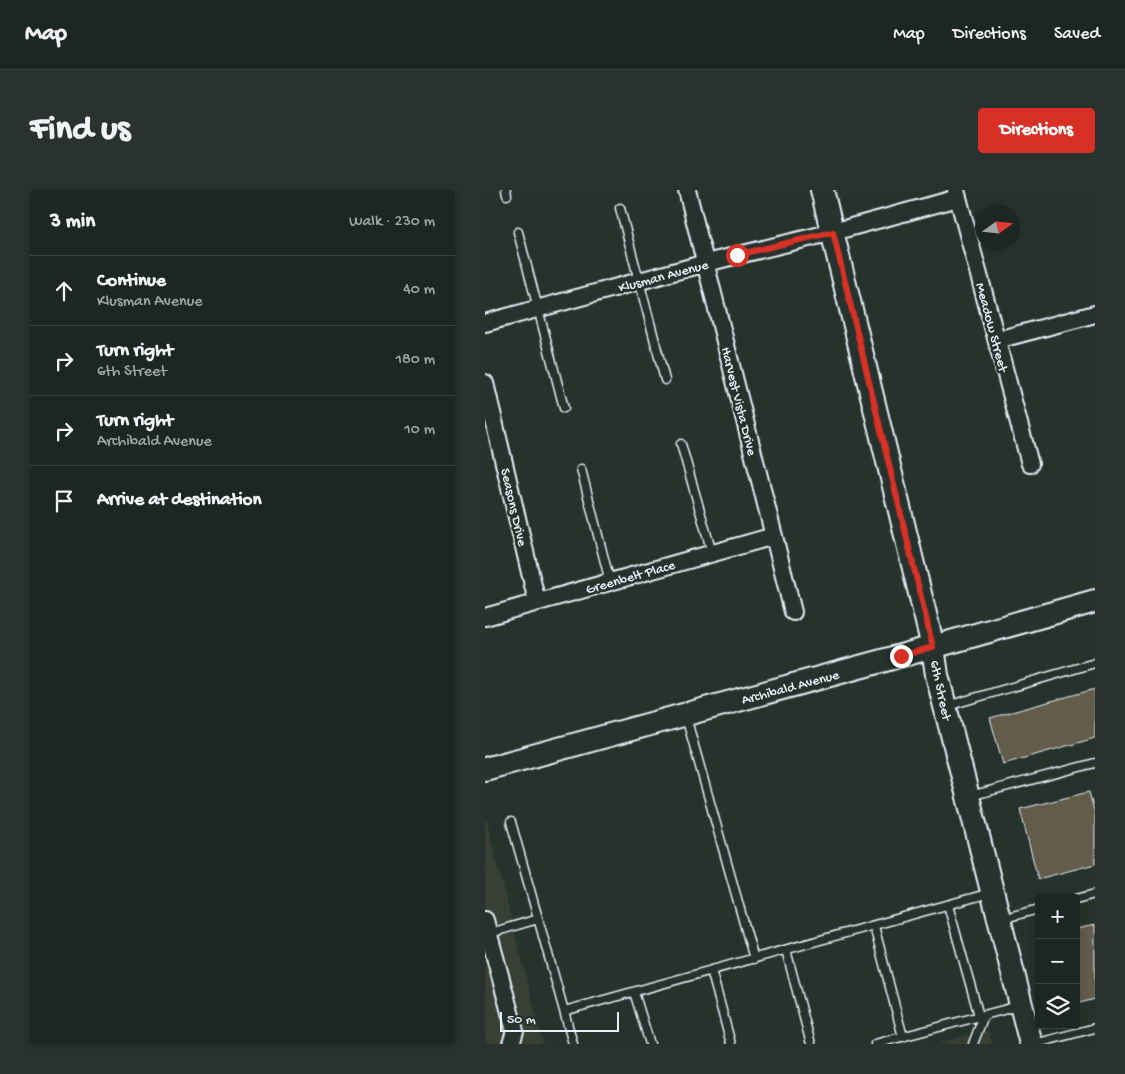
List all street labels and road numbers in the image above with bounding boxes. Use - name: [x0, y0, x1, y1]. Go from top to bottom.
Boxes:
- street label: Klusman Avenue: [617, 257, 711, 298]
- street label: Meadow Street: [971, 281, 1011, 375]
- street label: Harvest Vista Drive: [716, 345, 760, 459]
- street label: Seasons Drive: [495, 467, 530, 549]
- street label: Greenbelt Place: [584, 557, 678, 599]
- street label: 6th Street: [925, 659, 954, 723]
- street label: Archibald Avenue: [740, 667, 842, 710]

